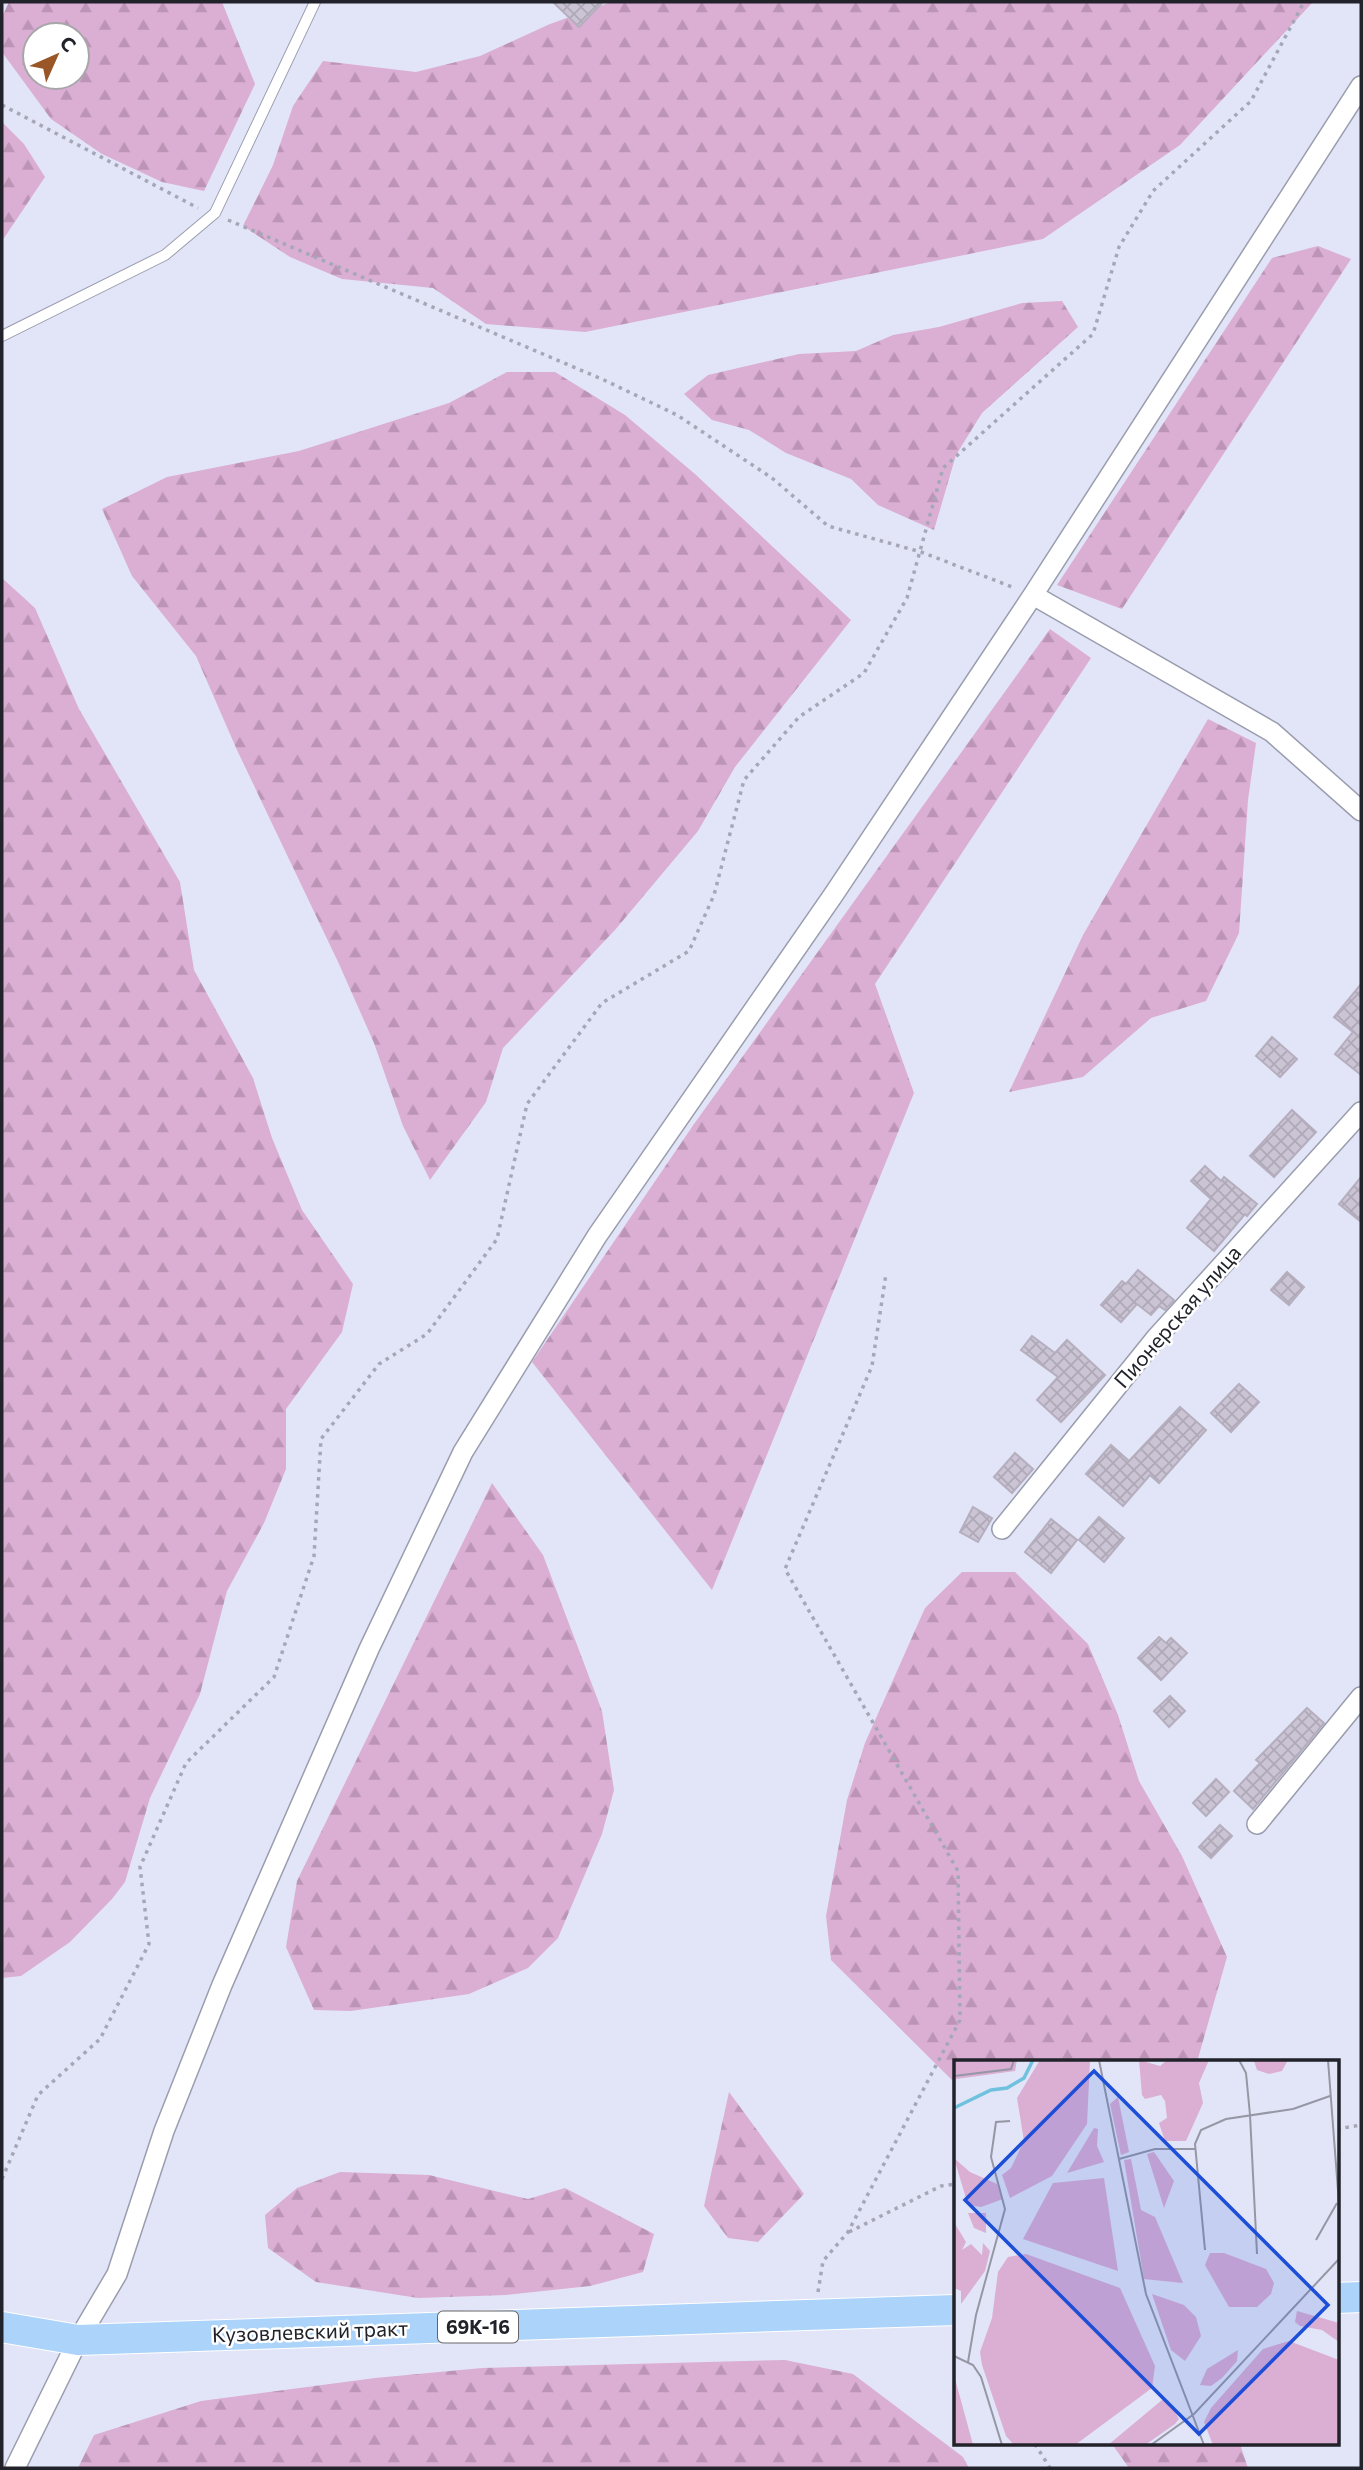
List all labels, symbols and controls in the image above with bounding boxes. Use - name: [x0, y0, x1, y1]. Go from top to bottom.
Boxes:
- north arrow: [21, 21, 91, 91]
- text: С: [56, 31, 81, 56]
- street label: Пионерская улица: [1108, 1240, 1246, 1392]
- inset map: [954, 2060, 1338, 2446]
- road number: 69К-16: [438, 2312, 518, 2342]
- street label: Кузовлевский тракт: [211, 2315, 409, 2346]

